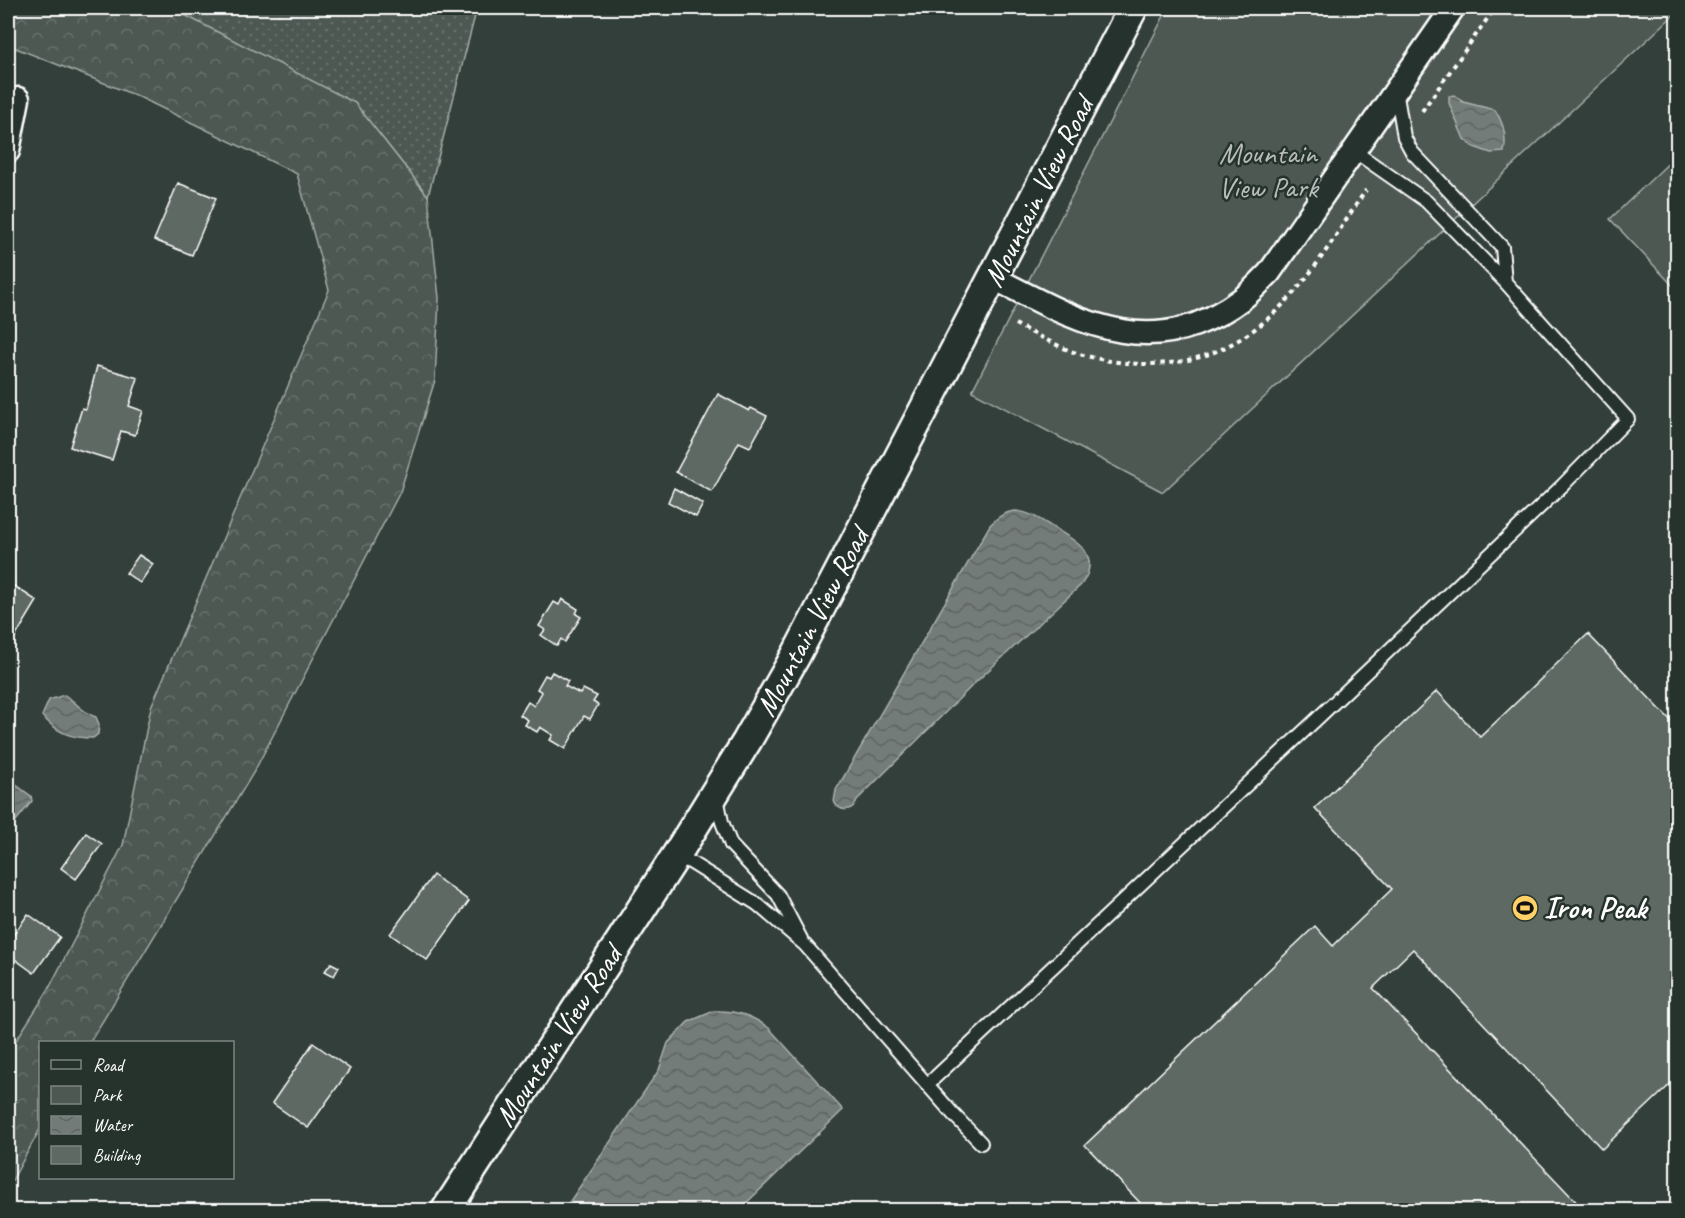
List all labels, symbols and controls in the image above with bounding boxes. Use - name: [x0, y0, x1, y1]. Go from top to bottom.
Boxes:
- street label: Mountain View Road: [974, 87, 1104, 293]
- park label: Mountain View Park: [1218, 134, 1320, 206]
- street label: Mountain View Road: [746, 518, 879, 723]
- place label: Iron Peak: [1544, 889, 1649, 927]
- sports icon: Iron Peak: [1510, 893, 1540, 923]
- street label: Mountain View Road: [486, 935, 633, 1133]
- legend: [39, 1041, 234, 1179]
- text: Road: [93, 1054, 126, 1076]
- text: Park: [93, 1084, 123, 1106]
- text: Water: [93, 1114, 134, 1136]
- text: Building: [93, 1144, 142, 1166]

